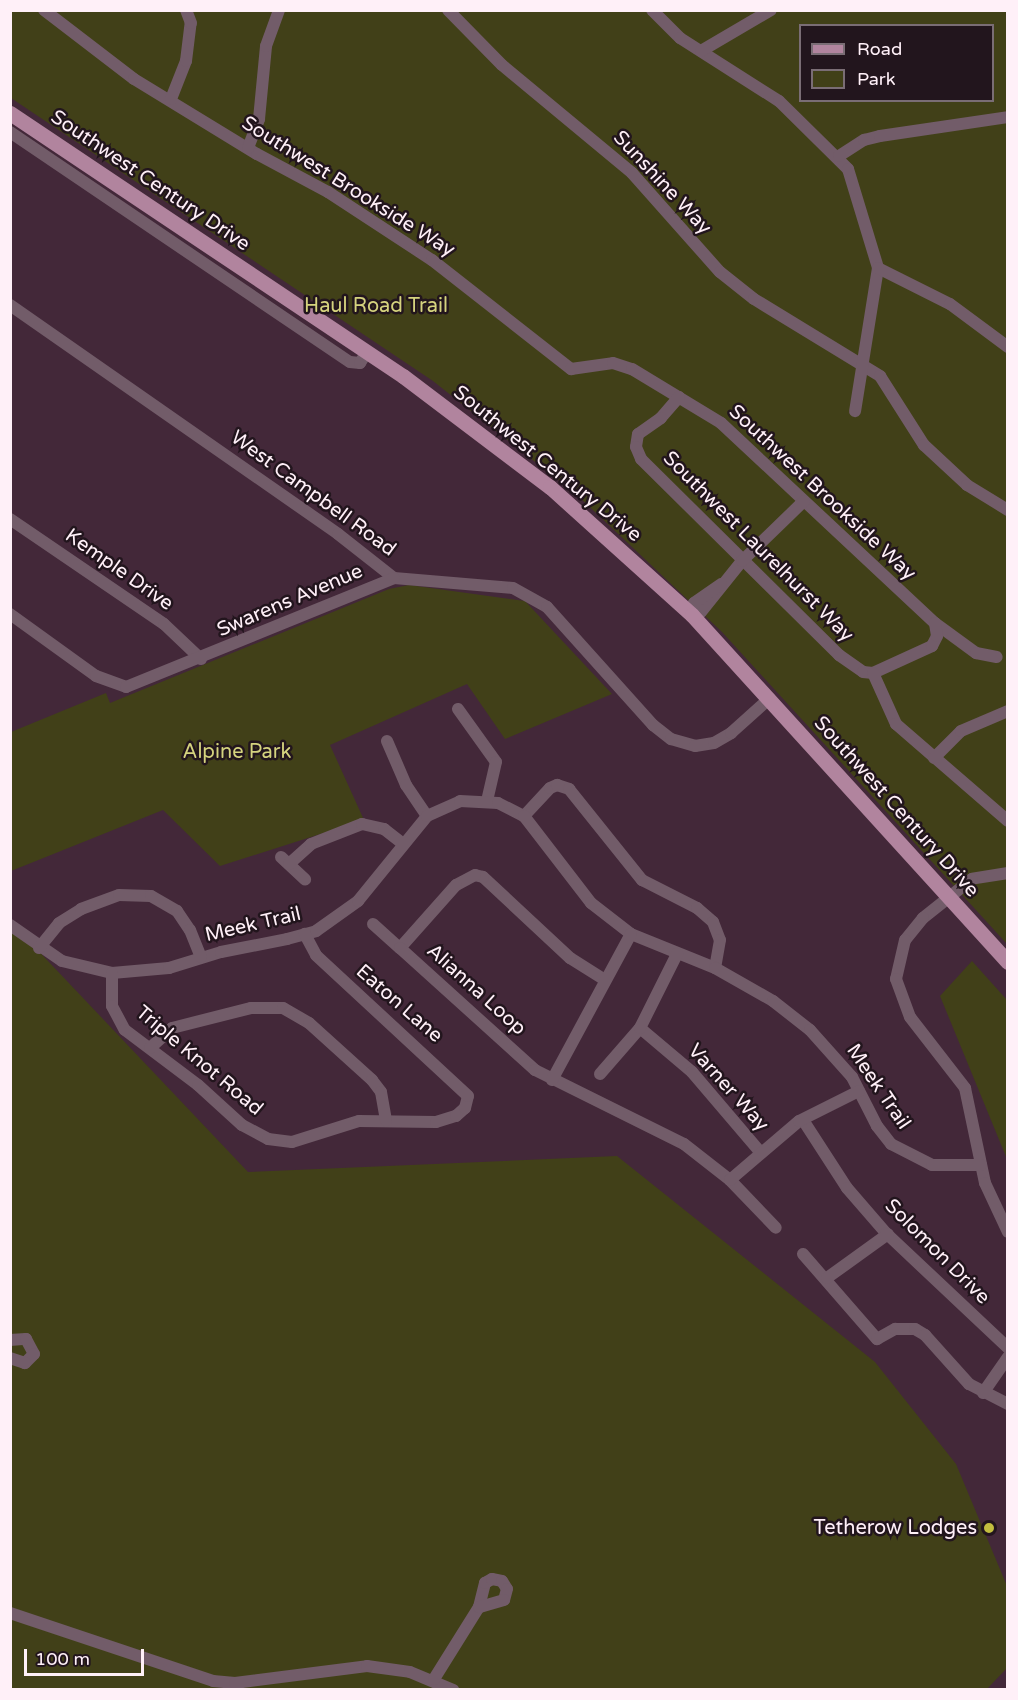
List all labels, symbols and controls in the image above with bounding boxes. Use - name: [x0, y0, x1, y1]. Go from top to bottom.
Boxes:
- legend: [799, 24, 994, 102]
- text: Road: [857, 38, 902, 60]
- text: Park: [857, 68, 895, 90]
- street label: Southwest Century Drive: [46, 105, 254, 257]
- street label: Southwest Brookside Way: [237, 111, 459, 263]
- street label: Sunshine Way: [608, 126, 716, 240]
- park label: Haul Road Trail: [304, 294, 448, 318]
- street label: Southwest Century Drive: [448, 381, 646, 547]
- street label: Southwest Brookside Way: [724, 400, 920, 586]
- street label: West Campbell Road: [226, 426, 400, 562]
- street label: Southwest Laurelhurst Way: [658, 447, 858, 647]
- street label: Kemple Drive: [60, 524, 178, 616]
- street label: Swarens Avenue: [214, 560, 366, 642]
- street label: Southwest Century Drive: [808, 712, 984, 902]
- park label: Alpine Park: [183, 740, 291, 764]
- street label: Meek Trail: [203, 902, 303, 948]
- street label: Alianna Loop: [421, 939, 531, 1041]
- street label: Eaton Lane: [351, 960, 447, 1048]
- street label: Triple Knot Road: [131, 1001, 267, 1121]
- street label: Varner Way: [683, 1039, 773, 1137]
- street label: Meek Trail: [841, 1040, 915, 1134]
- street label: Solomon Drive: [879, 1194, 995, 1310]
- place label: Tetherow Lodges: [813, 1516, 977, 1540]
- marker: Tetherow Lodges: [982, 1521, 996, 1535]
- scale bar: [27, 1637, 147, 1675]
- text: 100 m: [35, 1648, 90, 1670]

